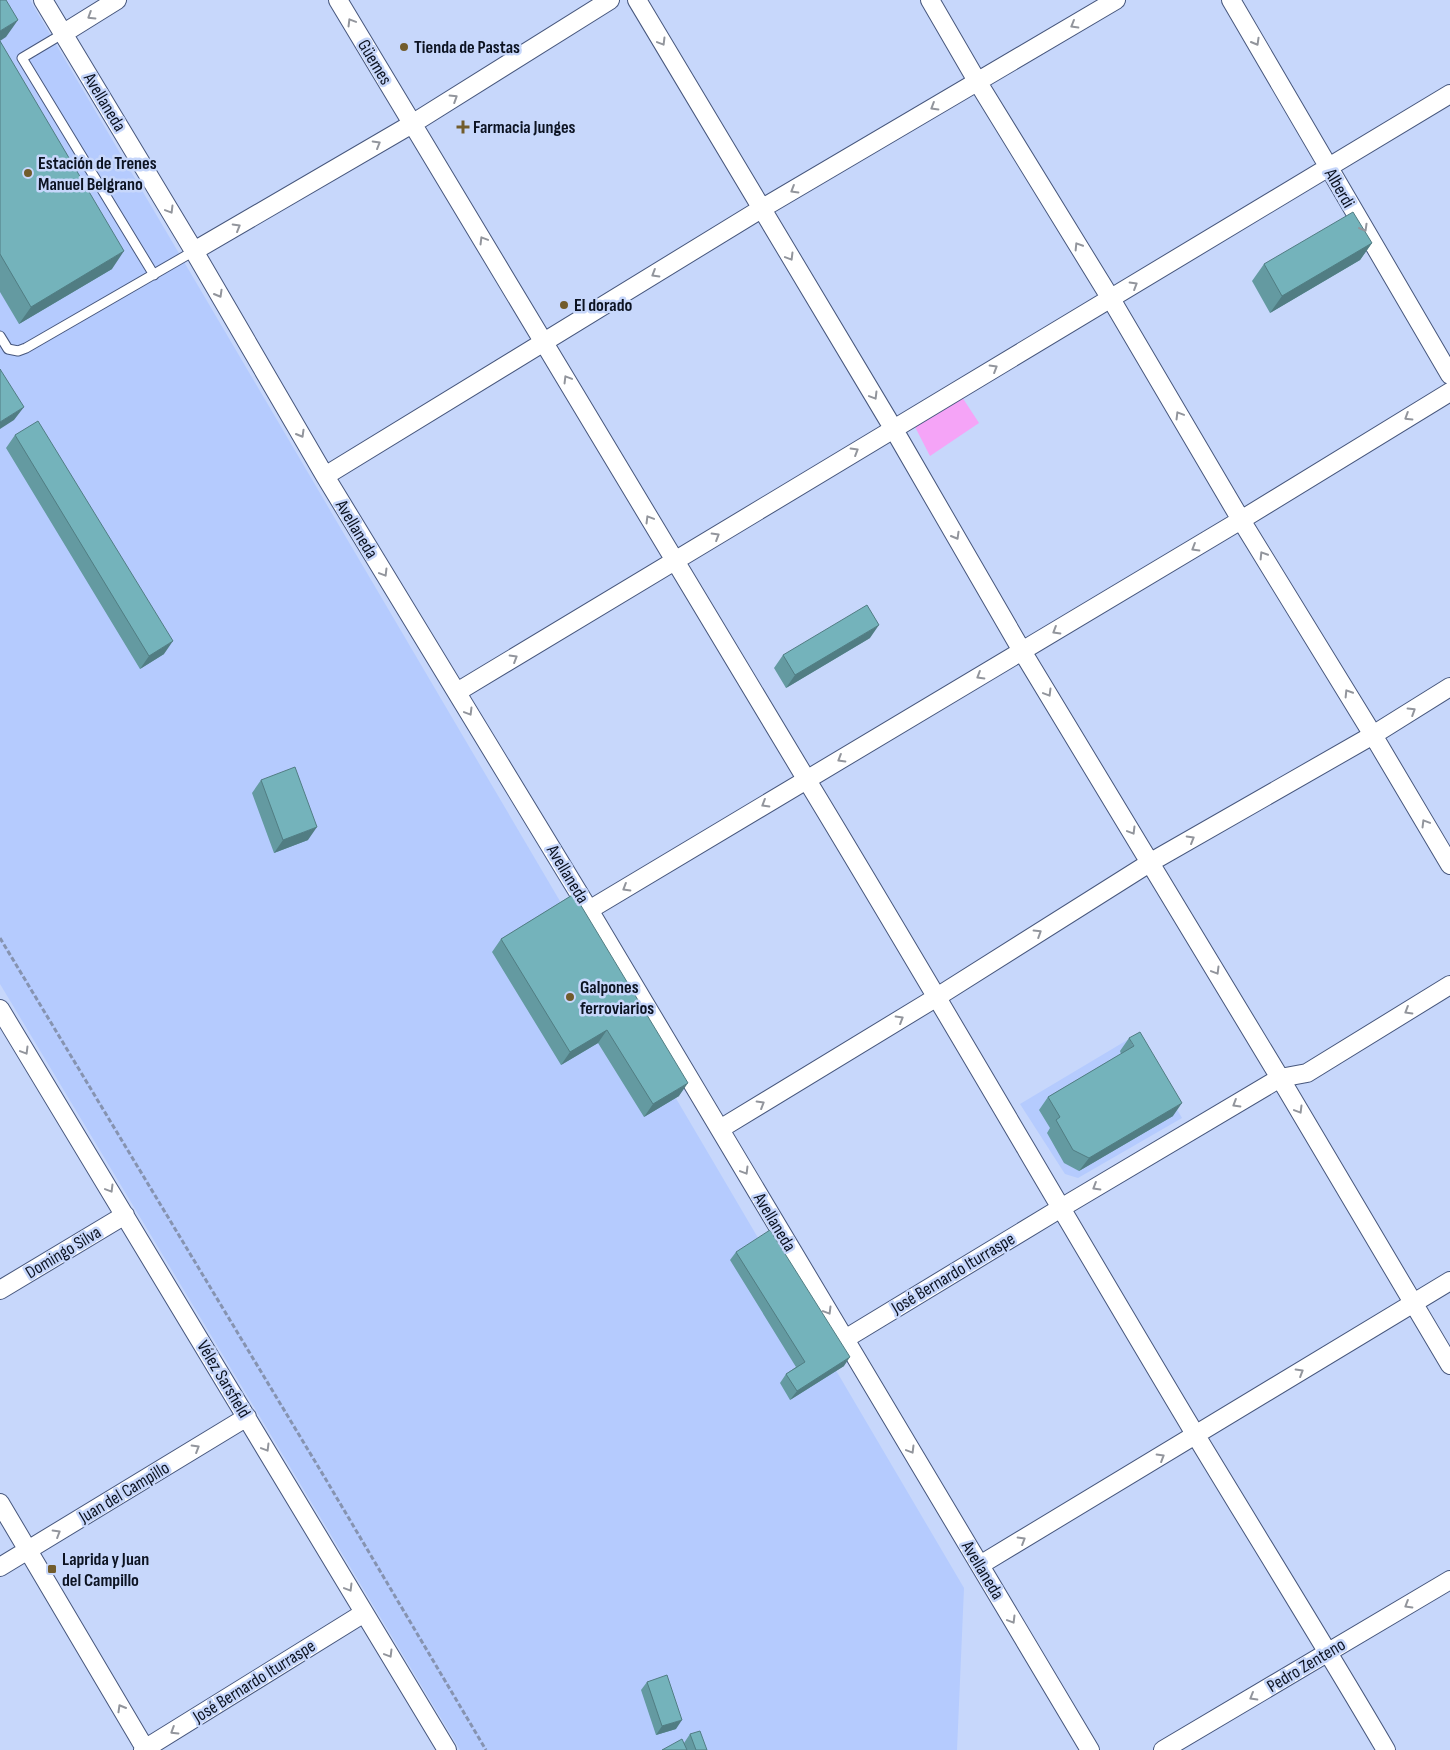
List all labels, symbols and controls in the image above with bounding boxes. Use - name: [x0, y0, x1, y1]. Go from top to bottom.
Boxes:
- one-way arrow: [87, 10, 96, 20]
- one-way arrow: [348, 18, 358, 27]
- one-way arrow: [1070, 18, 1079, 28]
- street label: Güemes: [353, 36, 396, 89]
- one-way arrow: [655, 36, 665, 45]
- place label: Tienda de Pastas: [414, 37, 520, 58]
- one-way arrow: [1249, 37, 1259, 46]
- marker: Tienda de Pastas: [398, 41, 410, 53]
- street label: Avellaneda: [78, 68, 130, 135]
- one-way arrow: [448, 94, 457, 104]
- one-way arrow: [930, 100, 939, 110]
- place label: Farmacia Junges: [473, 117, 576, 138]
- marker: Farmacia Junges: [457, 121, 469, 133]
- one-way arrow: [371, 141, 380, 151]
- place label: Estación de Trenes Manuel Belgrano: [38, 153, 157, 195]
- street label: Alberdi: [1320, 164, 1359, 212]
- marker: Estación de Trenes Manuel Belgrano: [22, 167, 34, 179]
- one-way arrow: [791, 183, 800, 193]
- one-way arrow: [163, 204, 173, 213]
- one-way arrow: [1358, 222, 1368, 231]
- one-way arrow: [231, 223, 240, 233]
- one-way arrow: [479, 236, 489, 245]
- one-way arrow: [1075, 242, 1084, 251]
- one-way arrow: [783, 251, 793, 260]
- one-way arrow: [652, 267, 661, 277]
- one-way arrow: [1128, 282, 1137, 292]
- one-way arrow: [213, 288, 223, 297]
- place label: El dorado: [574, 295, 632, 316]
- marker: El dorado: [558, 299, 570, 311]
- one-way arrow: [989, 364, 998, 374]
- one-way arrow: [563, 376, 573, 385]
- one-way arrow: [867, 390, 877, 399]
- one-way arrow: [1405, 411, 1414, 421]
- one-way arrow: [1176, 412, 1186, 421]
- one-way arrow: [294, 429, 304, 438]
- one-way arrow: [849, 448, 858, 458]
- street label: Avellaneda: [330, 495, 382, 562]
- one-way arrow: [646, 516, 656, 525]
- one-way arrow: [949, 531, 959, 540]
- one-way arrow: [710, 532, 719, 542]
- one-way arrow: [1192, 541, 1201, 551]
- one-way arrow: [1259, 551, 1269, 560]
- one-way arrow: [378, 568, 388, 577]
- one-way arrow: [1052, 624, 1061, 634]
- one-way arrow: [508, 654, 517, 664]
- one-way arrow: [977, 669, 986, 679]
- one-way arrow: [1041, 687, 1051, 696]
- one-way arrow: [1344, 690, 1354, 699]
- one-way arrow: [463, 706, 472, 716]
- one-way arrow: [1406, 708, 1415, 717]
- one-way arrow: [837, 753, 846, 763]
- one-way arrow: [762, 798, 771, 808]
- one-way arrow: [1422, 819, 1432, 828]
- one-way arrow: [1126, 826, 1136, 835]
- one-way arrow: [1186, 836, 1195, 846]
- street label: Avellaneda: [541, 840, 593, 907]
- one-way arrow: [622, 881, 631, 891]
- one-way arrow: [1033, 930, 1042, 940]
- one-way arrow: [1209, 965, 1219, 974]
- place label: Galpones ferroviarios: [580, 977, 654, 1019]
- marker: Galpones ferroviarios: [564, 991, 576, 1003]
- one-way arrow: [1405, 1004, 1414, 1014]
- one-way arrow: [895, 1016, 904, 1026]
- one-way arrow: [19, 1045, 29, 1054]
- one-way arrow: [1232, 1098, 1241, 1108]
- one-way arrow: [756, 1101, 765, 1110]
- one-way arrow: [1293, 1105, 1303, 1114]
- one-way arrow: [738, 1166, 748, 1175]
- one-way arrow: [1092, 1181, 1101, 1191]
- one-way arrow: [103, 1184, 113, 1193]
- street label: Avellaneda: [748, 1188, 800, 1255]
- street label: Domingo Silva: [22, 1222, 105, 1283]
- street label: José Bernardo Iturraspe: [887, 1228, 1019, 1319]
- one-way arrow: [822, 1305, 832, 1314]
- street label: Vélez Sarsfield: [192, 1337, 255, 1422]
- one-way arrow: [1294, 1369, 1303, 1379]
- one-way arrow: [259, 1443, 269, 1452]
- one-way arrow: [190, 1445, 199, 1455]
- one-way arrow: [905, 1445, 915, 1454]
- one-way arrow: [1155, 1453, 1164, 1463]
- street label: Juan del Campillo: [74, 1457, 173, 1528]
- one-way arrow: [51, 1529, 60, 1539]
- street label: Avellaneda: [956, 1536, 1008, 1603]
- one-way arrow: [1016, 1537, 1025, 1547]
- place label: Laprida y Juan del Campillo: [62, 1549, 149, 1591]
- marker: Laprida y Juan del Campillo: [46, 1563, 58, 1575]
- one-way arrow: [343, 1582, 353, 1591]
- one-way arrow: [1405, 1599, 1414, 1609]
- one-way arrow: [1006, 1615, 1016, 1624]
- street label: Pedro Zenteno: [1263, 1634, 1349, 1697]
- street label: José Bernardo Iturraspe: [188, 1635, 319, 1728]
- one-way arrow: [383, 1649, 393, 1658]
- one-way arrow: [1250, 1690, 1259, 1700]
- one-way arrow: [118, 1704, 128, 1713]
- one-way arrow: [170, 1725, 180, 1734]

